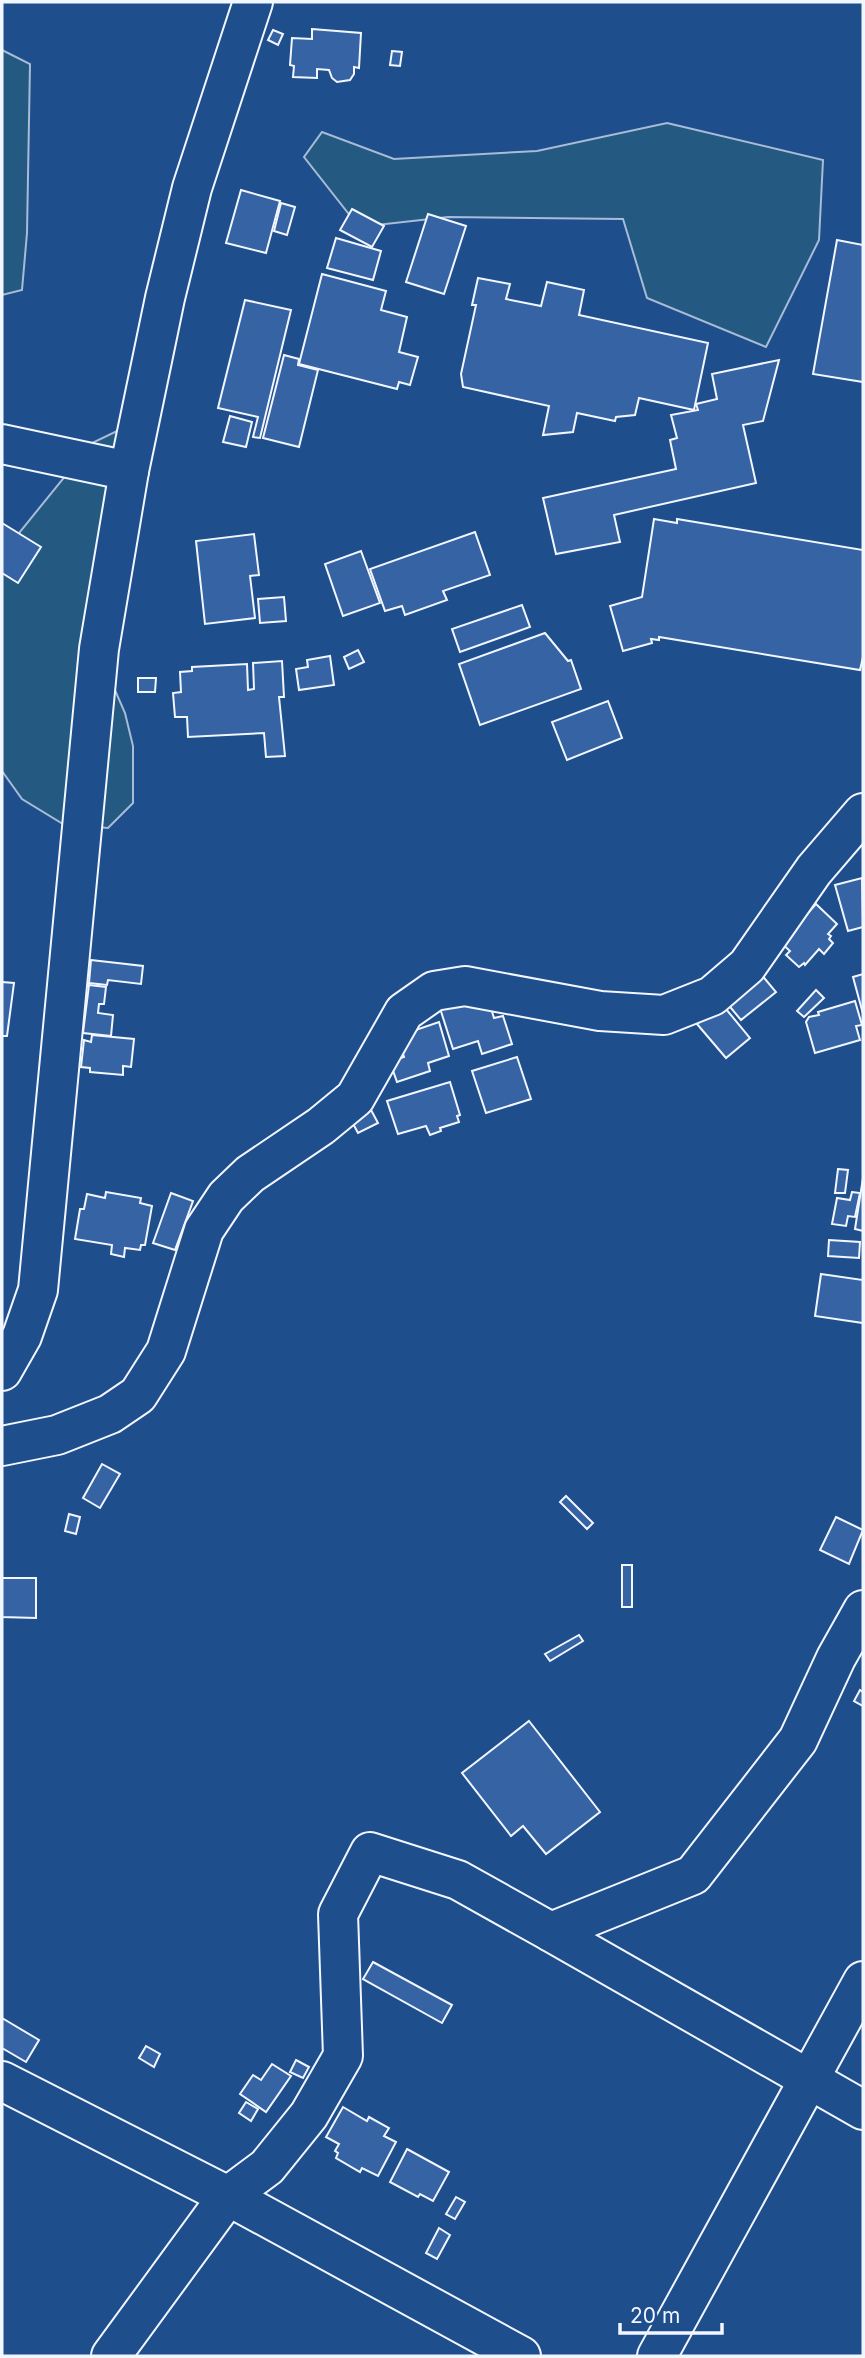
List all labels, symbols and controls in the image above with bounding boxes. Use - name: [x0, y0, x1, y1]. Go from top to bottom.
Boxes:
- scale bar: [620, 2292, 722, 2336]
- text: 20 m: [630, 2303, 680, 2328]

